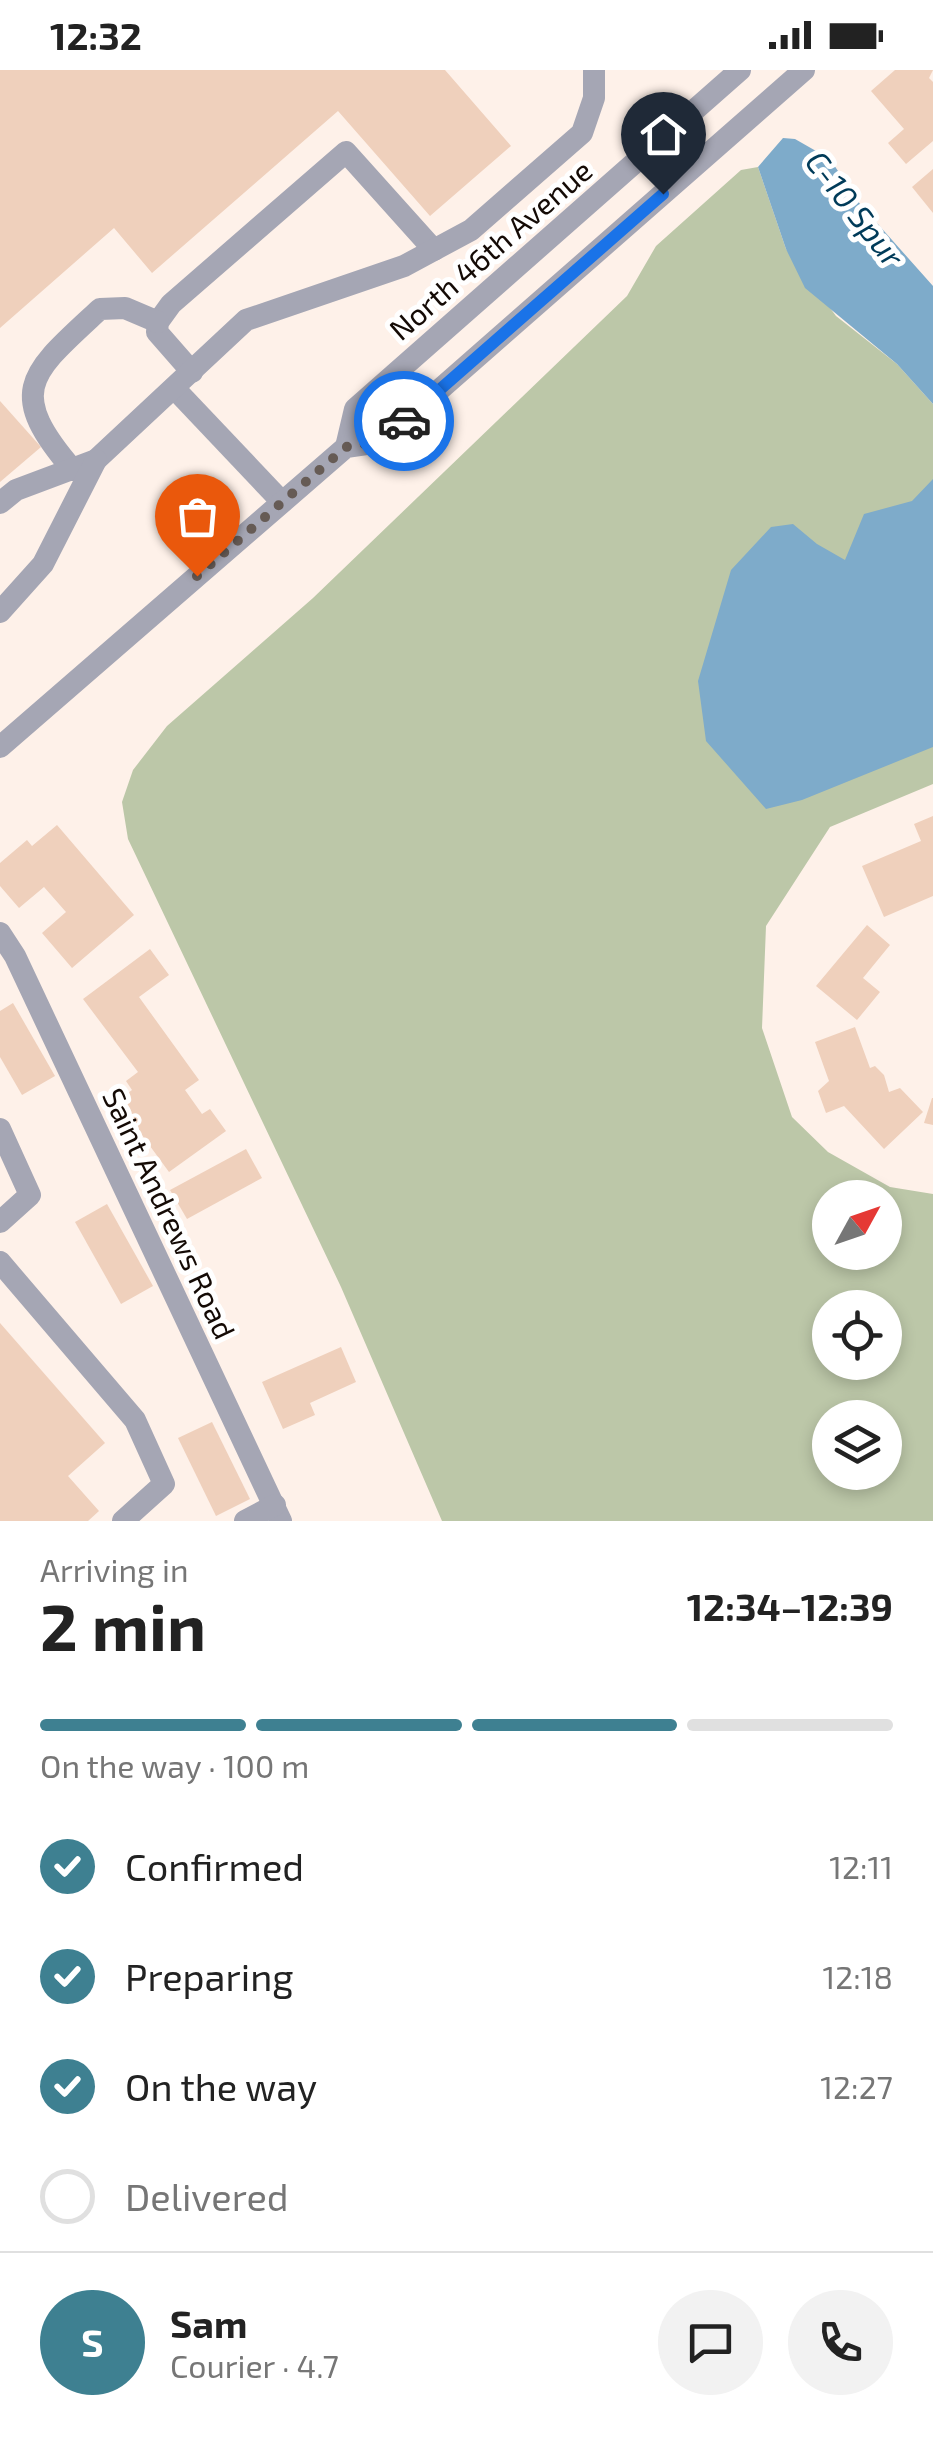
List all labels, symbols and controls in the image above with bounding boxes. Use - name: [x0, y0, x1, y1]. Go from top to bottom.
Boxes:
- text: 12:32: [50, 12, 142, 58]
- pin: [621, 92, 706, 195]
- icon: home: [636, 107, 691, 162]
- water label: C-10 Spur: [798, 142, 914, 275]
- street label: North 46th Avenue: [381, 151, 599, 347]
- courier: [354, 371, 454, 471]
- icon: car: [377, 394, 432, 449]
- pin: [155, 474, 240, 577]
- icon: bag: [170, 489, 225, 544]
- street label: Saint Andrews Road: [96, 1082, 244, 1344]
- north arrow: [812, 1180, 902, 1270]
- map controls: [812, 1180, 902, 1490]
- button: locate: [812, 1290, 902, 1380]
- button: layers: [812, 1400, 902, 1490]
- text: Arriving in: [40, 1550, 189, 1588]
- text: 12:34–12:39: [687, 1583, 893, 1629]
- text: 2 min: [40, 1586, 206, 1664]
- text: On the way · 100 m: [40, 1746, 309, 1784]
- icon: check: [40, 1839, 95, 1894]
- text: Confirmed: [125, 1843, 304, 1889]
- text: 12:11: [829, 1847, 893, 1885]
- icon: check: [40, 1949, 95, 2004]
- text: Preparing: [125, 1953, 293, 1999]
- text: 12:18: [823, 1957, 893, 1995]
- icon: check: [40, 2059, 95, 2114]
- text: On the way: [125, 2063, 317, 2109]
- text: 12:27: [820, 2067, 893, 2105]
- text: Delivered: [125, 2173, 289, 2219]
- button: chat: [658, 2290, 763, 2395]
- button: phone: [788, 2290, 893, 2395]
- text: Sam: [170, 2300, 247, 2346]
- text: S: [81, 2319, 104, 2365]
- text: Courier · 4.7: [170, 2346, 339, 2384]

